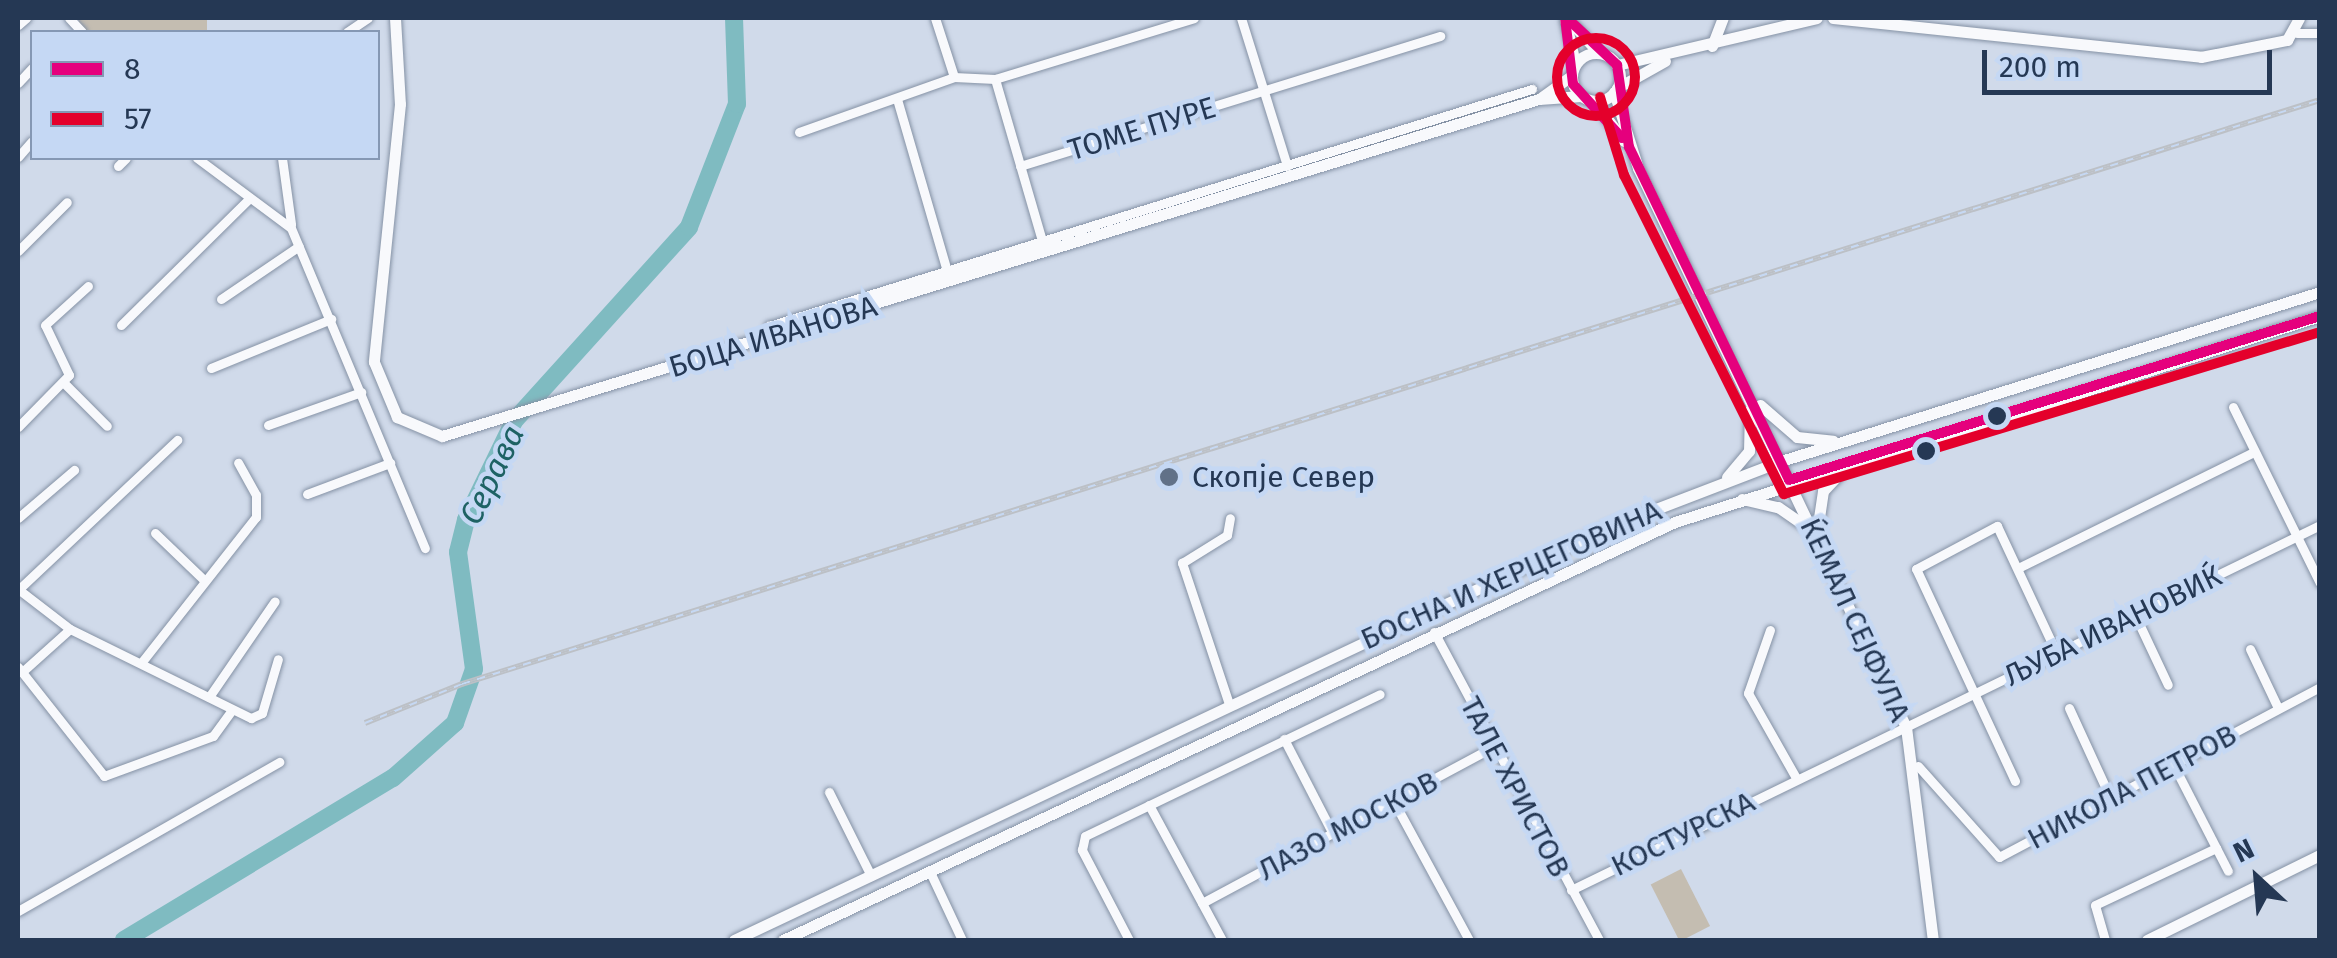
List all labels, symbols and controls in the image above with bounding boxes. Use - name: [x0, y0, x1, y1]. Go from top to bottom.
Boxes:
- legend: [30, 30, 380, 160]
- scale bar: [1987, 30, 2277, 92]
- text: 200 m: [1999, 49, 2081, 85]
- text: 8: [124, 51, 141, 87]
- street label: ТОМЕ ПУРЕ: [1064, 90, 1220, 168]
- text: 57: [124, 101, 152, 137]
- street label: БОЦА ИВАНОВА: [665, 288, 881, 386]
- unlabelled marker: [1987, 406, 2007, 426]
- water label: Серава: [452, 419, 532, 531]
- unlabelled marker: [1916, 441, 1936, 461]
- place label: Скопје Север: [1192, 459, 1375, 495]
- marker: Скопје Север: [1156, 464, 1182, 490]
- street label: БОСНА И ХЕРЦЕГОВИНА: [1355, 492, 1667, 658]
- street label: ЌЕМАЛ СЕЈФУЛА: [1792, 512, 1918, 728]
- street label: ЉУБА ИВАНОВИЌ: [1998, 558, 2228, 694]
- street label: ТАЛЕ ХРИСТОВ: [1452, 691, 1578, 883]
- street label: НИКОЛА ПЕТРОВ: [2021, 717, 2243, 857]
- street label: ЛАЗО МОСКОВ: [1252, 764, 1444, 888]
- street label: КОСТУРСКА: [1605, 784, 1761, 884]
- north arrow: [2207, 828, 2307, 928]
- text: N: [2228, 832, 2259, 869]

